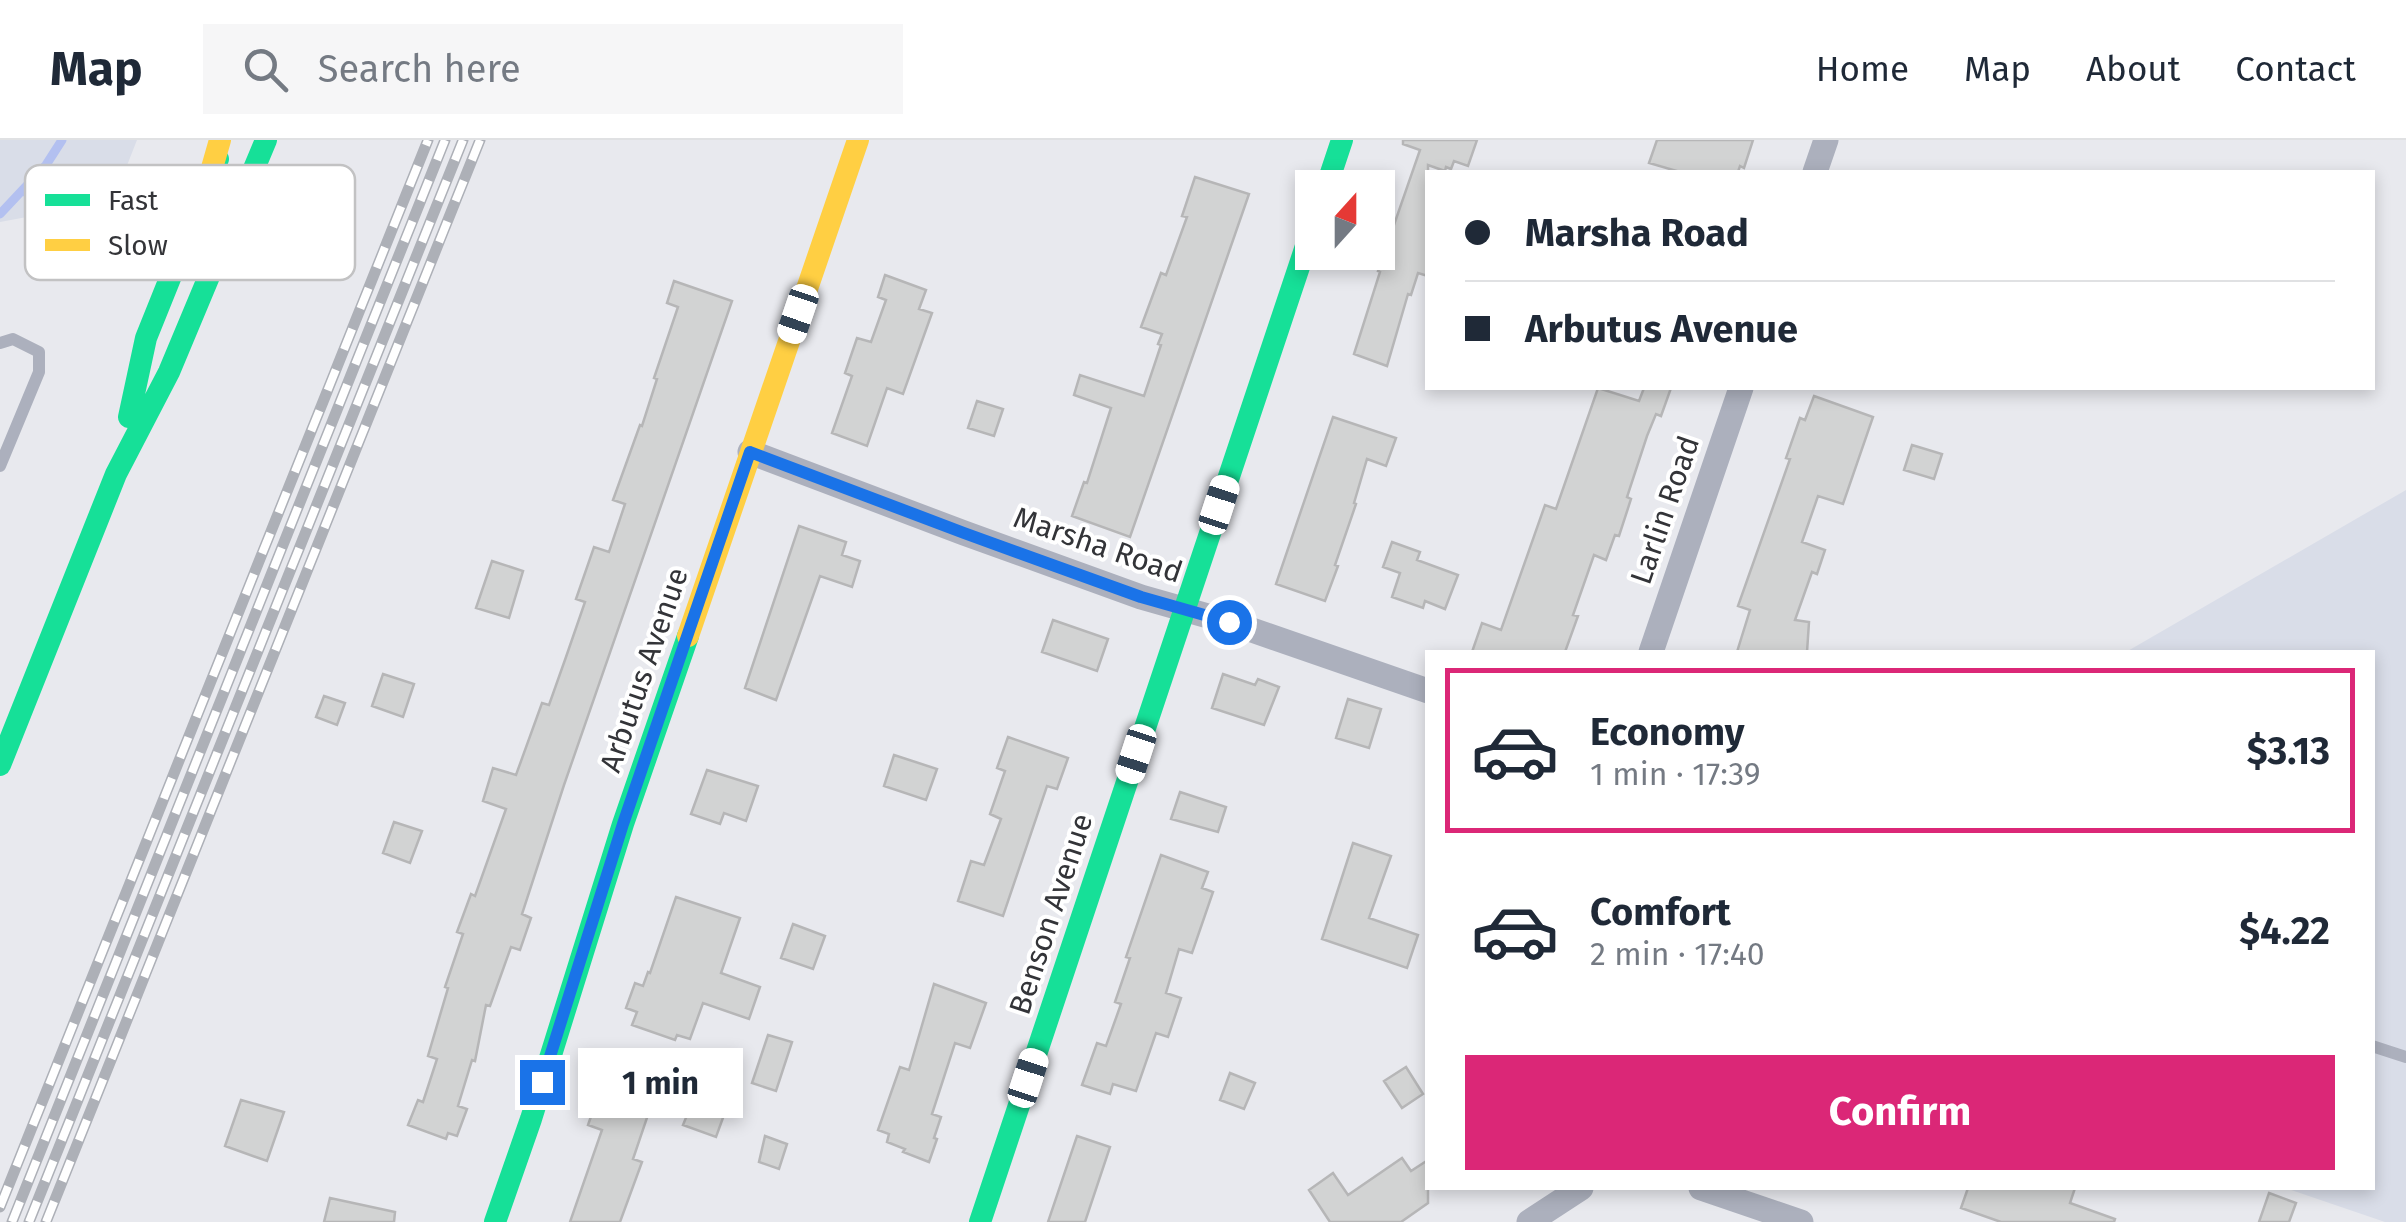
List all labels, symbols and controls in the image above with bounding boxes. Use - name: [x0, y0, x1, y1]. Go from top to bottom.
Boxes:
- search box: [203, 24, 903, 114]
- text: Map: [50, 40, 143, 98]
- icon: search: [238, 42, 293, 97]
- text: Search here: [318, 46, 521, 92]
- text: Home: [1816, 48, 1909, 90]
- text: Map: [1964, 48, 2031, 90]
- text: About: [2086, 48, 2180, 90]
- text: Contact: [2235, 48, 2356, 90]
- legend: [25, 165, 355, 280]
- north arrow: [1295, 170, 1395, 270]
- map controls: [1295, 170, 1395, 270]
- text: Fast: [108, 184, 159, 217]
- text: Marsha Road: [1525, 210, 1749, 256]
- text: Slow: [108, 229, 168, 262]
- car: [774, 281, 822, 347]
- text: Arbutus Avenue: [1525, 306, 1798, 352]
- street label: Larlin Road: [1623, 431, 1707, 589]
- car: [1195, 472, 1243, 538]
- street label: Marsha Road: [1009, 499, 1187, 591]
- street label: Arbutus Avenue: [592, 563, 696, 777]
- route start: [1207, 600, 1252, 645]
- icon: car: [1470, 706, 1560, 796]
- text: Economy: [1590, 709, 1745, 755]
- car: [1112, 721, 1160, 787]
- text: $3.13: [2247, 728, 2330, 774]
- text: 1 min · 17:39: [1590, 755, 1761, 793]
- street label: Benson Avenue: [1002, 809, 1100, 1019]
- icon: car: [1470, 886, 1560, 976]
- text: Comfort: [1590, 889, 1731, 935]
- text: $4.22: [2239, 908, 2330, 954]
- text: 2 min · 17:40: [1590, 935, 1765, 973]
- car: [1004, 1045, 1052, 1111]
- callout: 1 min: [577, 1047, 742, 1117]
- button: Confirm: [1465, 1055, 2335, 1170]
- route end: [520, 1060, 565, 1105]
- text: 1 min: [622, 1064, 699, 1102]

